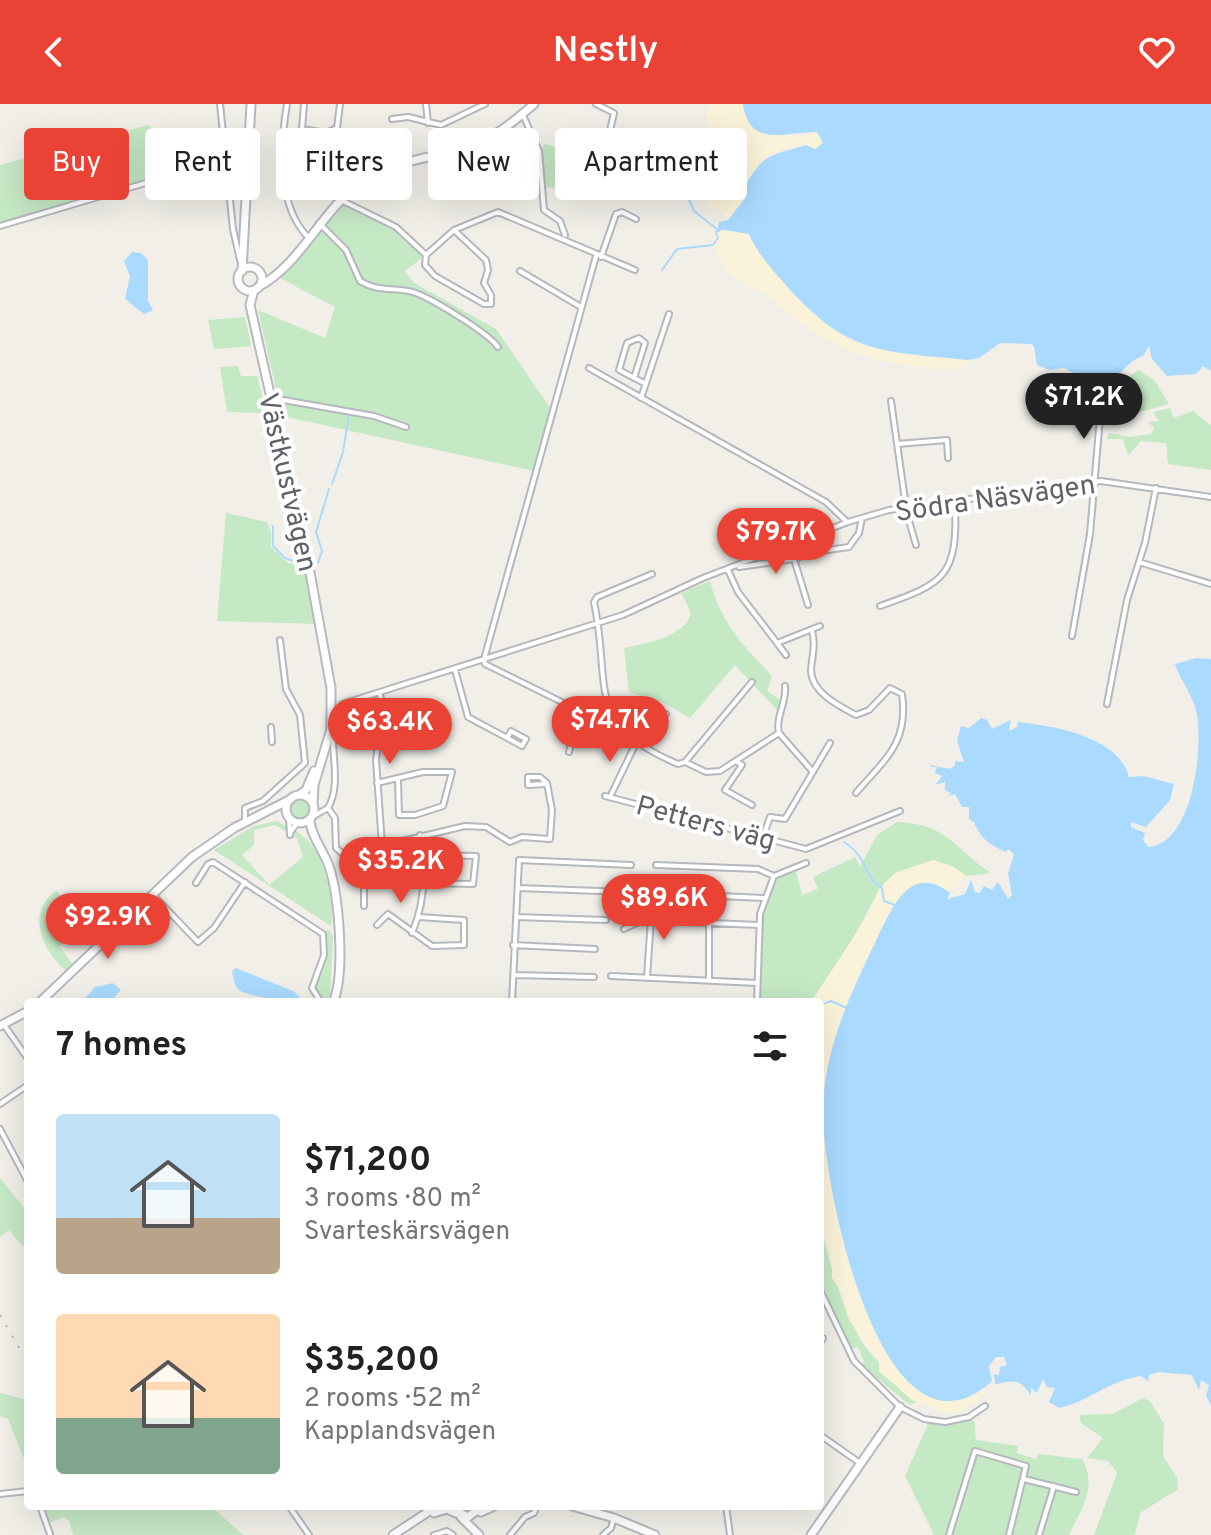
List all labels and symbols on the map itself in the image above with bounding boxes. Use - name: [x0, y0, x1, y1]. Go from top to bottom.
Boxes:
- pin: $71.2K: [1019, 373, 1149, 441]
- street label: Västkustvägen: [248, 390, 324, 576]
- street label: Södra Näsvägen: [893, 468, 1098, 532]
- pin: $79.7K: [711, 508, 841, 576]
- pin: $74.7K: [545, 696, 675, 764]
- pin: $63.4K: [325, 698, 455, 766]
- street label: Petters väg: [632, 789, 779, 861]
- pin: $35.2K: [336, 837, 466, 905]
- pin: $89.6K: [599, 874, 729, 942]
- pin: $92.9K: [43, 893, 173, 961]

